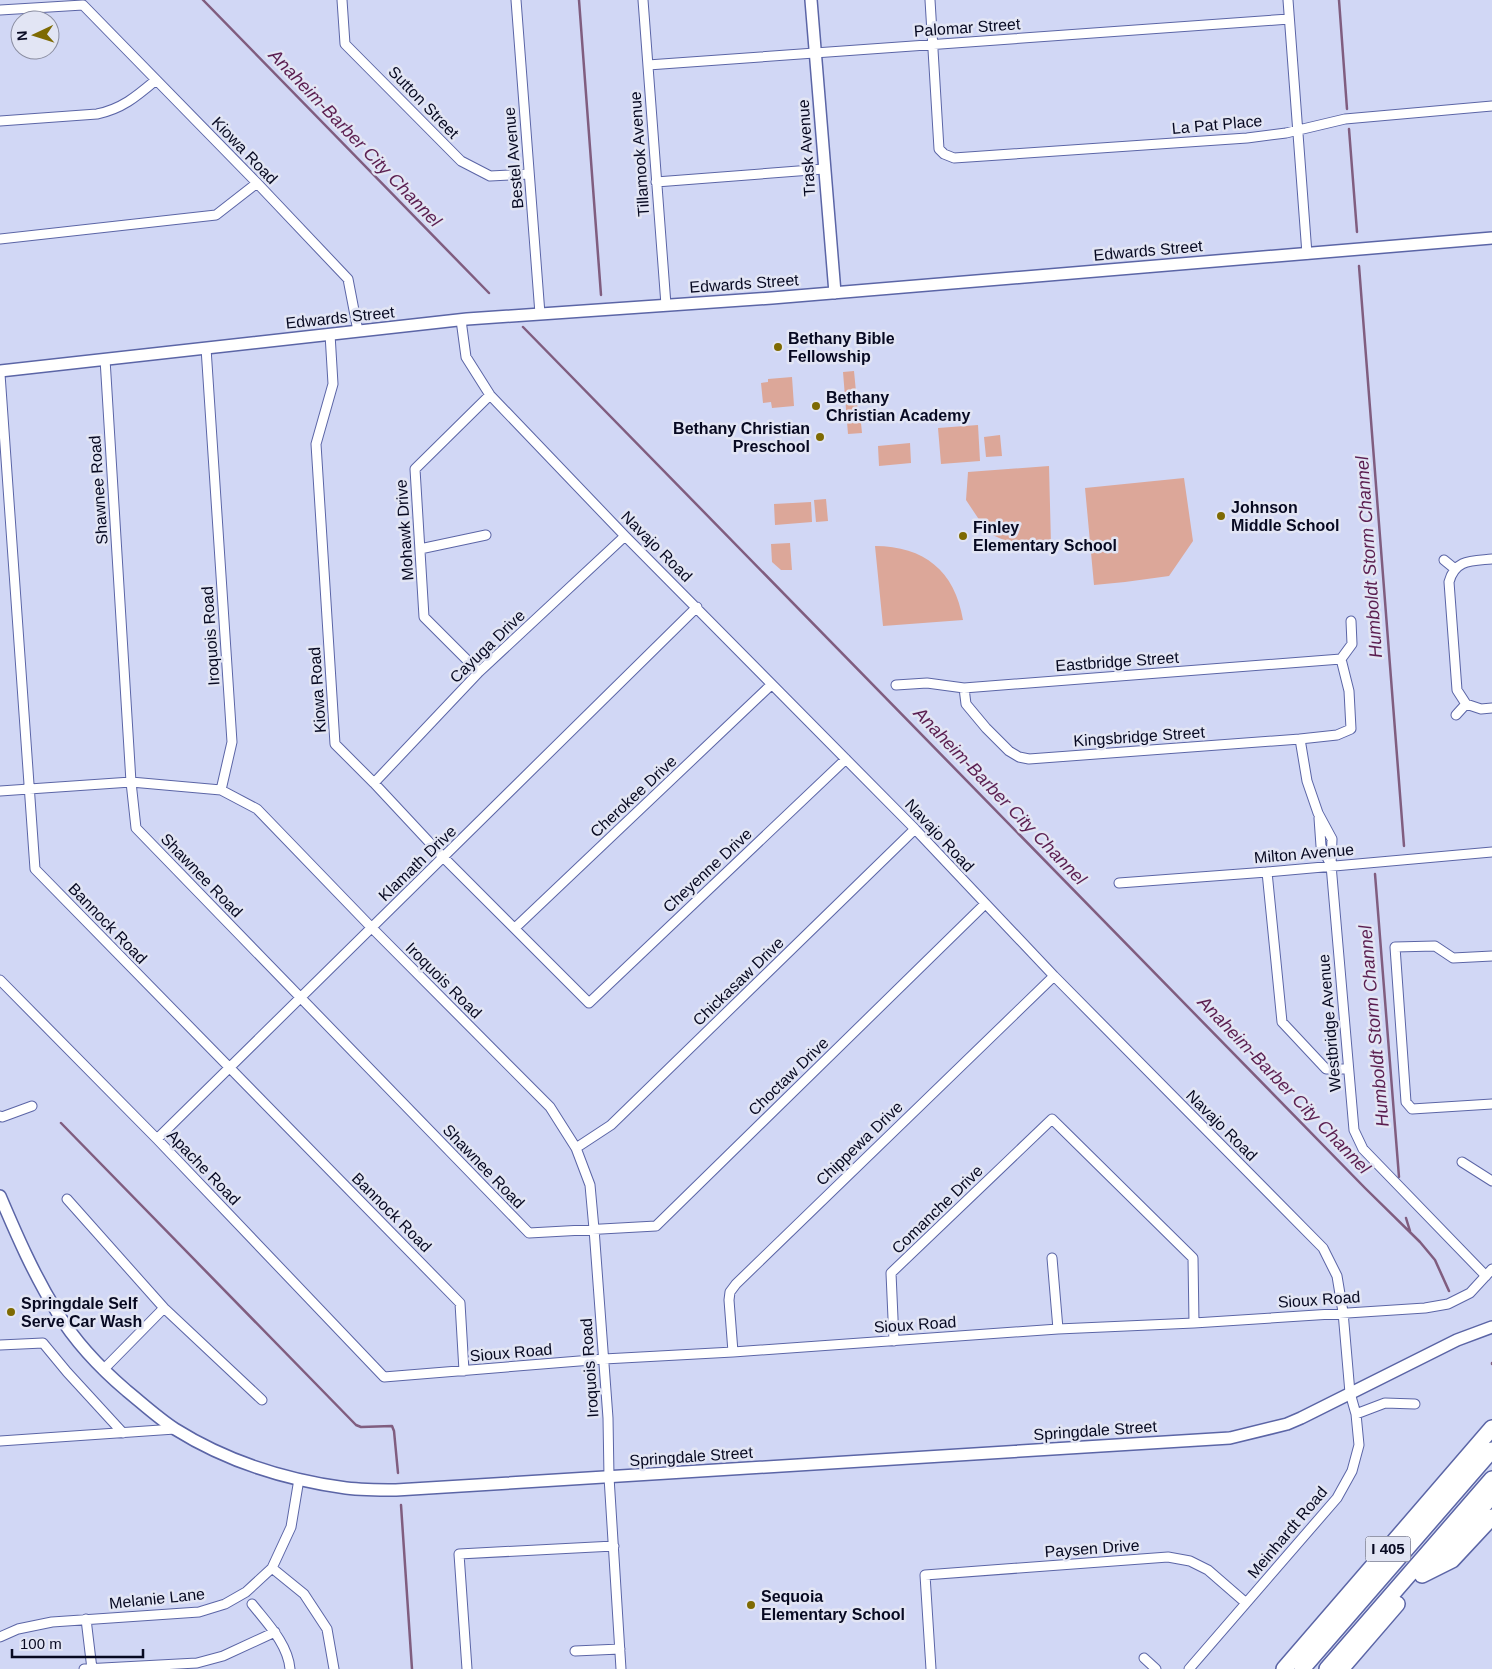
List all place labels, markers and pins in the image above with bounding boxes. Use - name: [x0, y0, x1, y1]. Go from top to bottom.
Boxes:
- place label: Bethany Bible Fellowship: [788, 330, 895, 365]
- marker: Bethany Bible Fellowship: [772, 341, 784, 353]
- place label: Bethany Christian Academy: [826, 389, 970, 424]
- marker: Bethany Christian Academy: [810, 400, 822, 412]
- place label: Bethany Christian Preschool: [673, 420, 810, 455]
- marker: Bethany Christian Preschool: [814, 431, 826, 443]
- place label: Johnson Middle School: [1231, 499, 1339, 534]
- marker: Johnson Middle School: [1215, 510, 1227, 522]
- place label: Finley Elementary School: [973, 519, 1117, 554]
- marker: Finley Elementary School: [957, 530, 969, 542]
- place label: Springdale Self Serve Car Wash: [21, 1295, 142, 1330]
- marker: Springdale Self Serve Car Wash: [5, 1306, 17, 1318]
- place label: Sequoia Elementary School: [761, 1588, 905, 1623]
- marker: Sequoia Elementary School: [745, 1599, 757, 1611]

